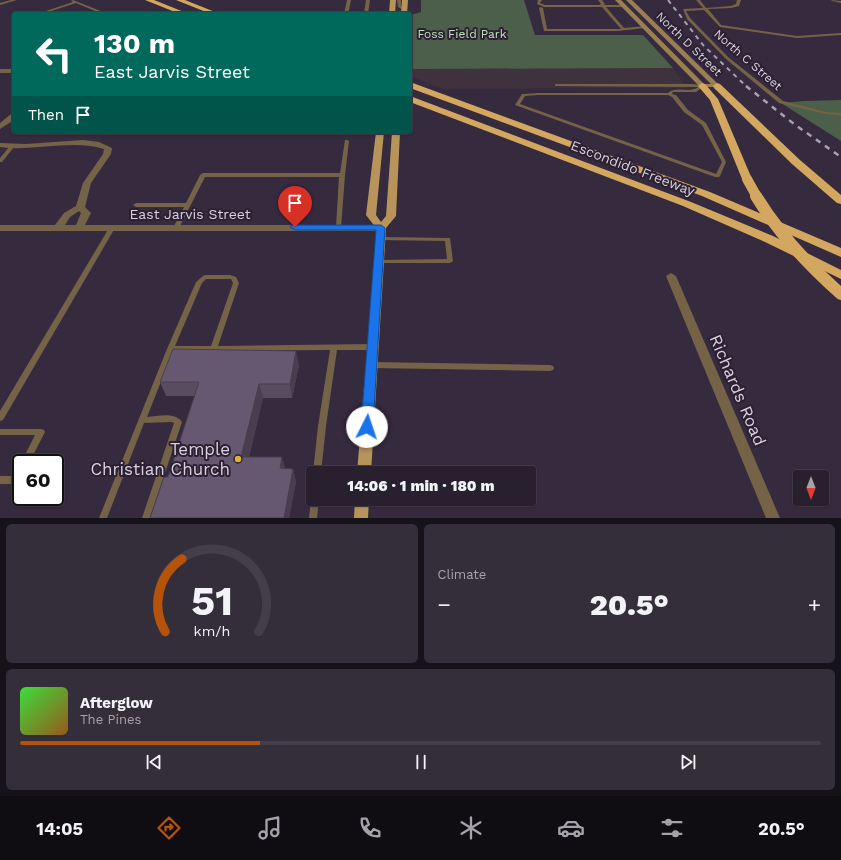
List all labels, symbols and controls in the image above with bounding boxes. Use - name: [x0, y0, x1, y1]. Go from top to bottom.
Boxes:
- street label: North D Street: [653, 9, 725, 79]
- text: 130 m: [94, 27, 175, 60]
- park label: Foss Field Park: [417, 27, 507, 41]
- street label: North C Street: [711, 27, 785, 93]
- icon: left: [28, 28, 80, 80]
- text: East Jarvis Street: [94, 61, 250, 82]
- icon: arrive: [72, 104, 94, 126]
- text: Then: [28, 106, 64, 124]
- street label: Escondido Freeway: [569, 137, 698, 199]
- pin: [278, 186, 312, 227]
- icon: arrive: [284, 192, 306, 214]
- street label: East Jarvis Street: [129, 206, 251, 222]
- street label: Richards Road: [706, 331, 770, 449]
- position arrow: [346, 406, 388, 448]
- place label: Temple Christian Church: [90, 439, 230, 479]
- speed limit sign: 60: [12, 454, 64, 506]
- marker: Temple Christian Church: [233, 454, 243, 464]
- north arrow: [793, 470, 829, 506]
- map controls: [793, 470, 829, 506]
- text: 14:06 · 1 min · 180 m: [347, 477, 495, 495]
- text: Climate: [438, 567, 486, 582]
- text: 51: [191, 575, 233, 624]
- text: 20.5°: [590, 587, 669, 622]
- text: −: [438, 592, 451, 617]
- text: +: [808, 592, 821, 617]
- text: km/h: [193, 622, 230, 638]
- text: Afterglow: [80, 694, 153, 712]
- text: The Pines: [80, 712, 141, 727]
- icon: previous: [143, 751, 165, 773]
- icon: pause: [410, 751, 432, 773]
- icon: next: [677, 751, 699, 773]
- icon: directions: [155, 814, 183, 842]
- icon: music: [256, 814, 284, 842]
- icon: phone: [356, 814, 384, 842]
- icon: climate: [457, 814, 485, 842]
- icon: car: [557, 814, 585, 842]
- icon: filters: [658, 814, 686, 842]
- text: 14:05: [36, 818, 83, 839]
- text: 20.5°: [758, 818, 805, 839]

